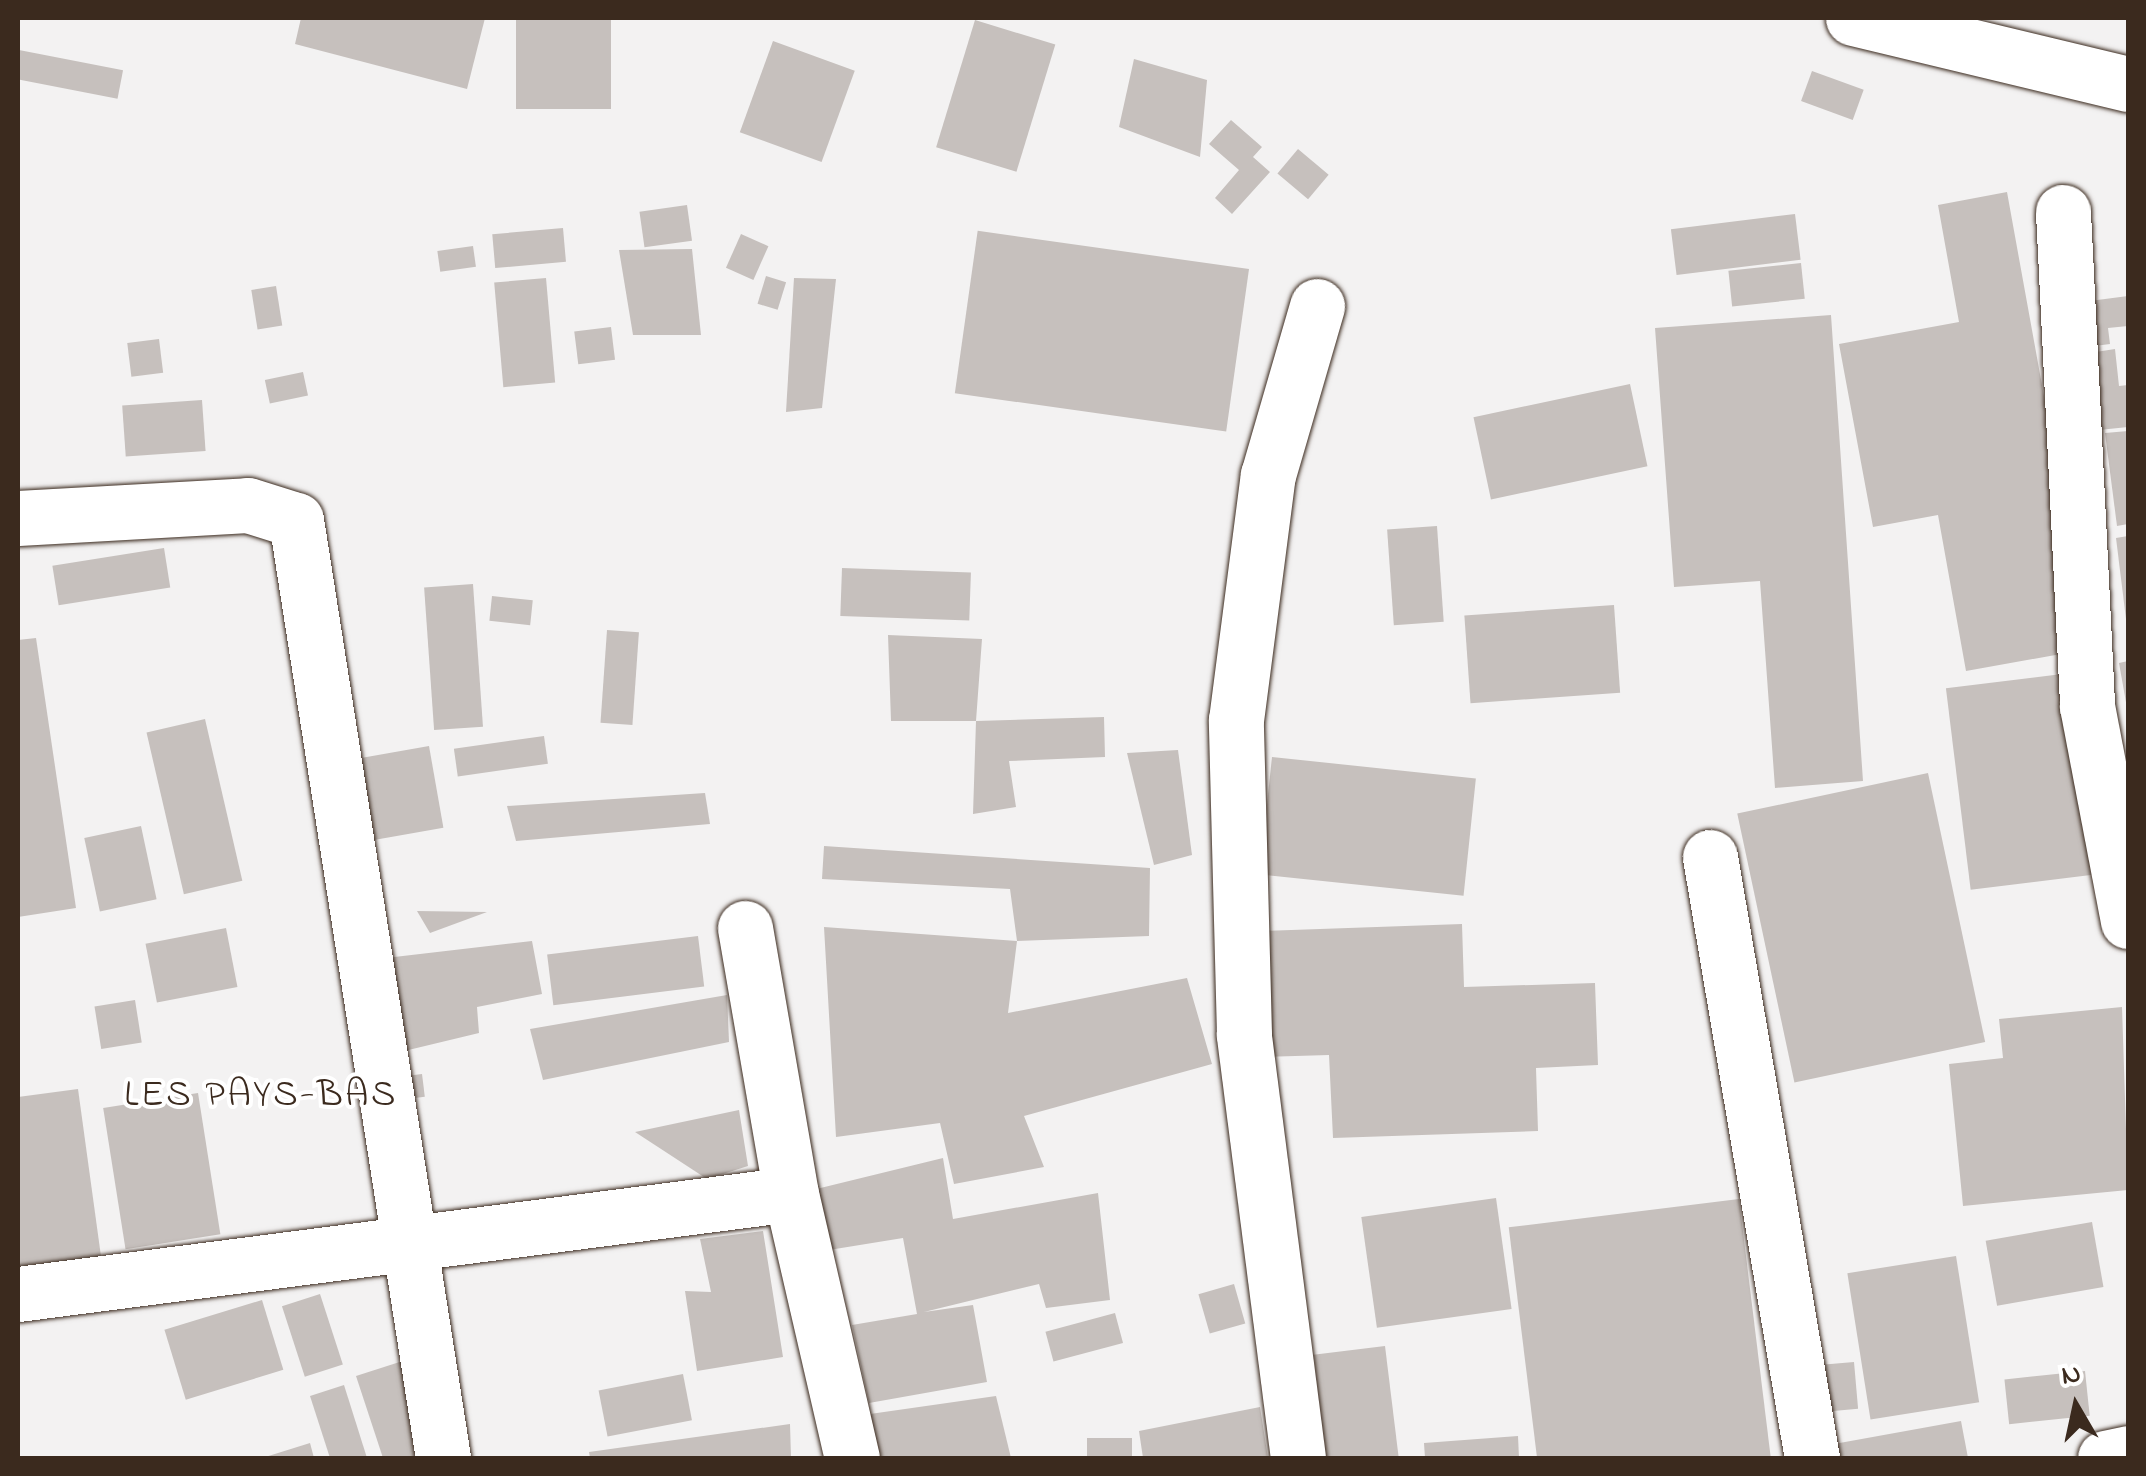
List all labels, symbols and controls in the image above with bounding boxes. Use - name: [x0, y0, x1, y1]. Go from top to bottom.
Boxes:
- district label: LES PAYS-BAS: [124, 1074, 398, 1120]
- text: N: [2059, 1354, 2084, 1398]
- north arrow: [2026, 1356, 2126, 1456]

